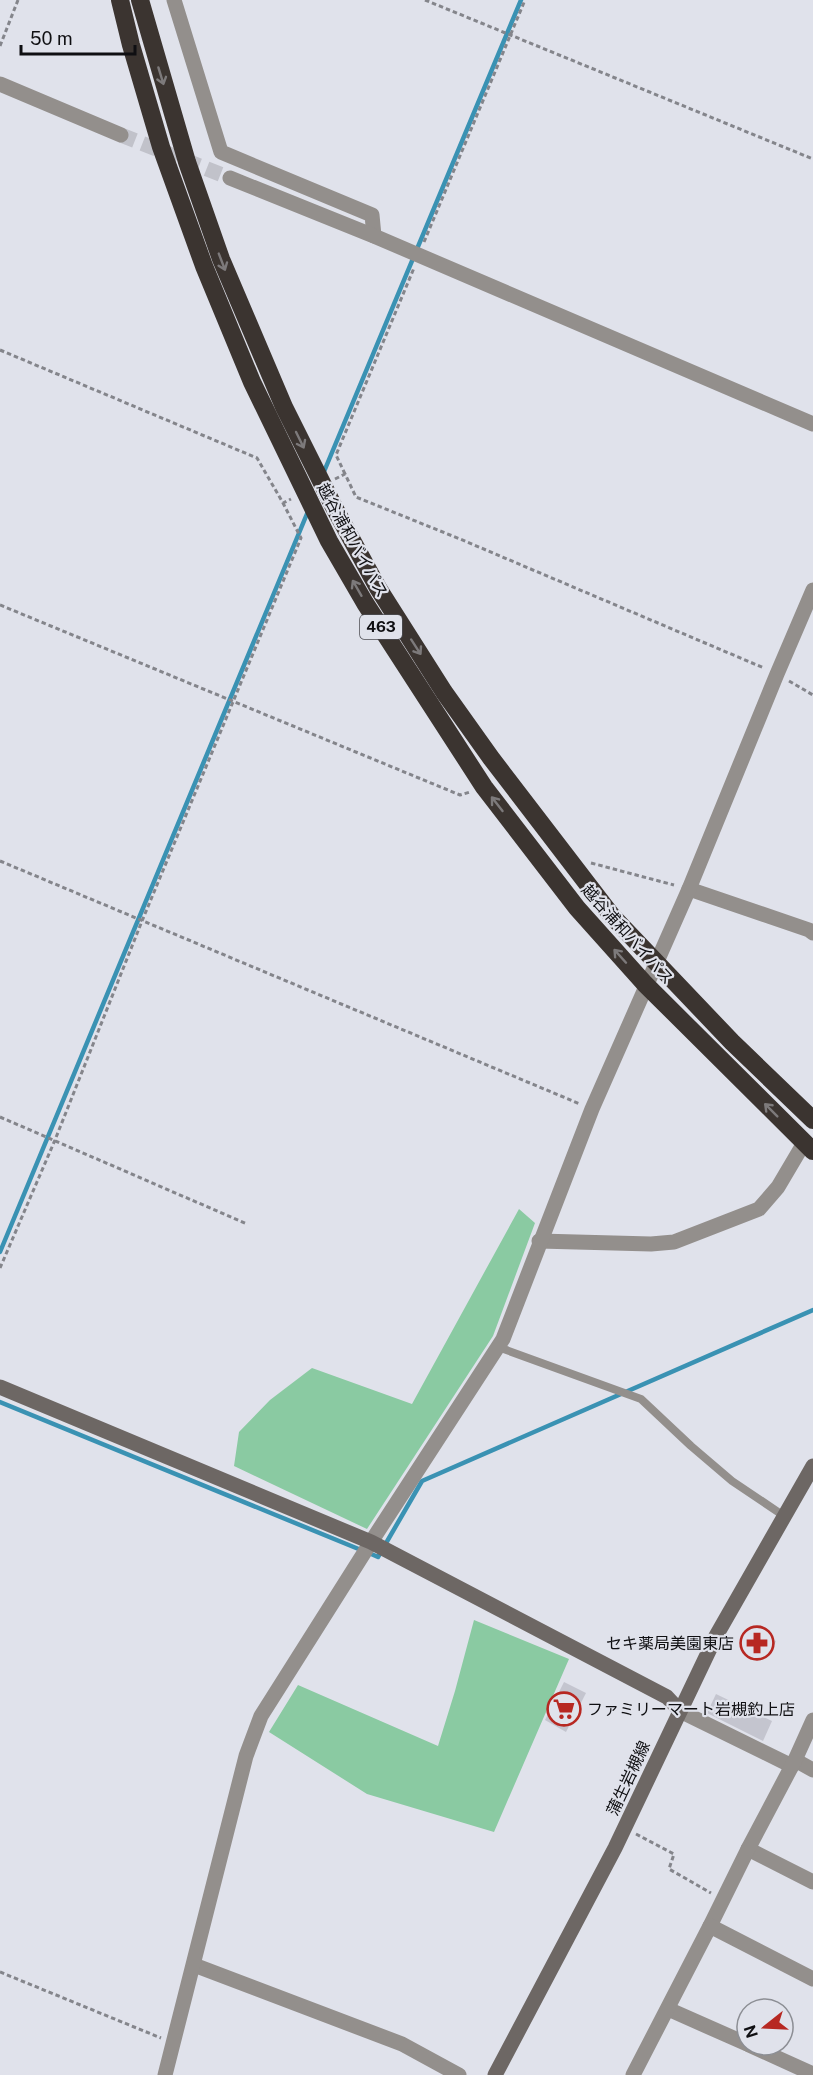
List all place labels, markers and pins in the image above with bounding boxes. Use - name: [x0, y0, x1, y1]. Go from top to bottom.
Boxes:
- pharmacy icon: セキ薬局美園東店: [739, 1625, 775, 1661]
- place label: セキ薬局美園東店: [606, 1634, 734, 1653]
- supermarket icon: ファミリーマート岩槻釣上店: [546, 1691, 582, 1727]
- place label: ファミリーマート岩槻釣上店: [587, 1700, 795, 1719]

